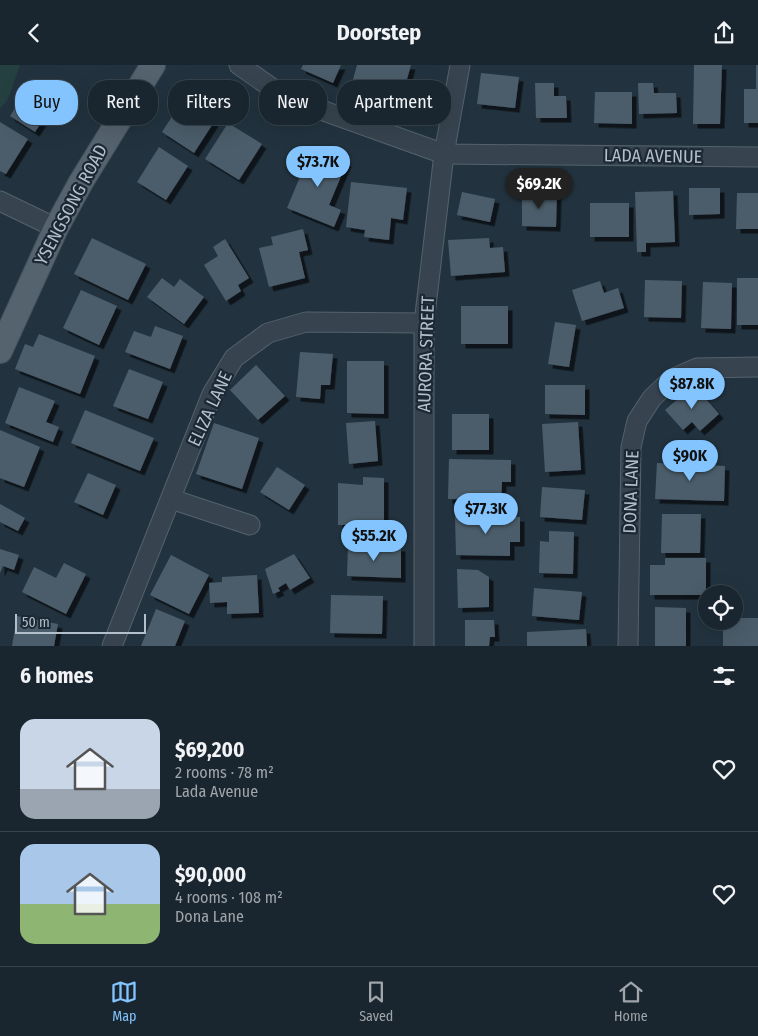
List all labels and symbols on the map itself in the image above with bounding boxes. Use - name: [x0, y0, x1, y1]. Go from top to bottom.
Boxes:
- street label: YSENGSONG ROAD: [30, 141, 112, 269]
- street label: LADA AVENUE: [604, 144, 702, 168]
- pin: $73.7K: [277, 145, 359, 188]
- pin: $69.2K: [498, 167, 580, 210]
- street label: AURORA STREET: [413, 295, 439, 412]
- pin: $87.8K: [651, 367, 733, 410]
- street label: ELIZA LANE: [183, 368, 237, 450]
- pin: $90K: [660, 439, 720, 482]
- street label: DONA LANE: [619, 450, 643, 534]
- pin: $77.3K: [445, 493, 527, 535]
- pin: $55.2K: [333, 519, 415, 562]
- scale bar: [15, 611, 146, 634]

